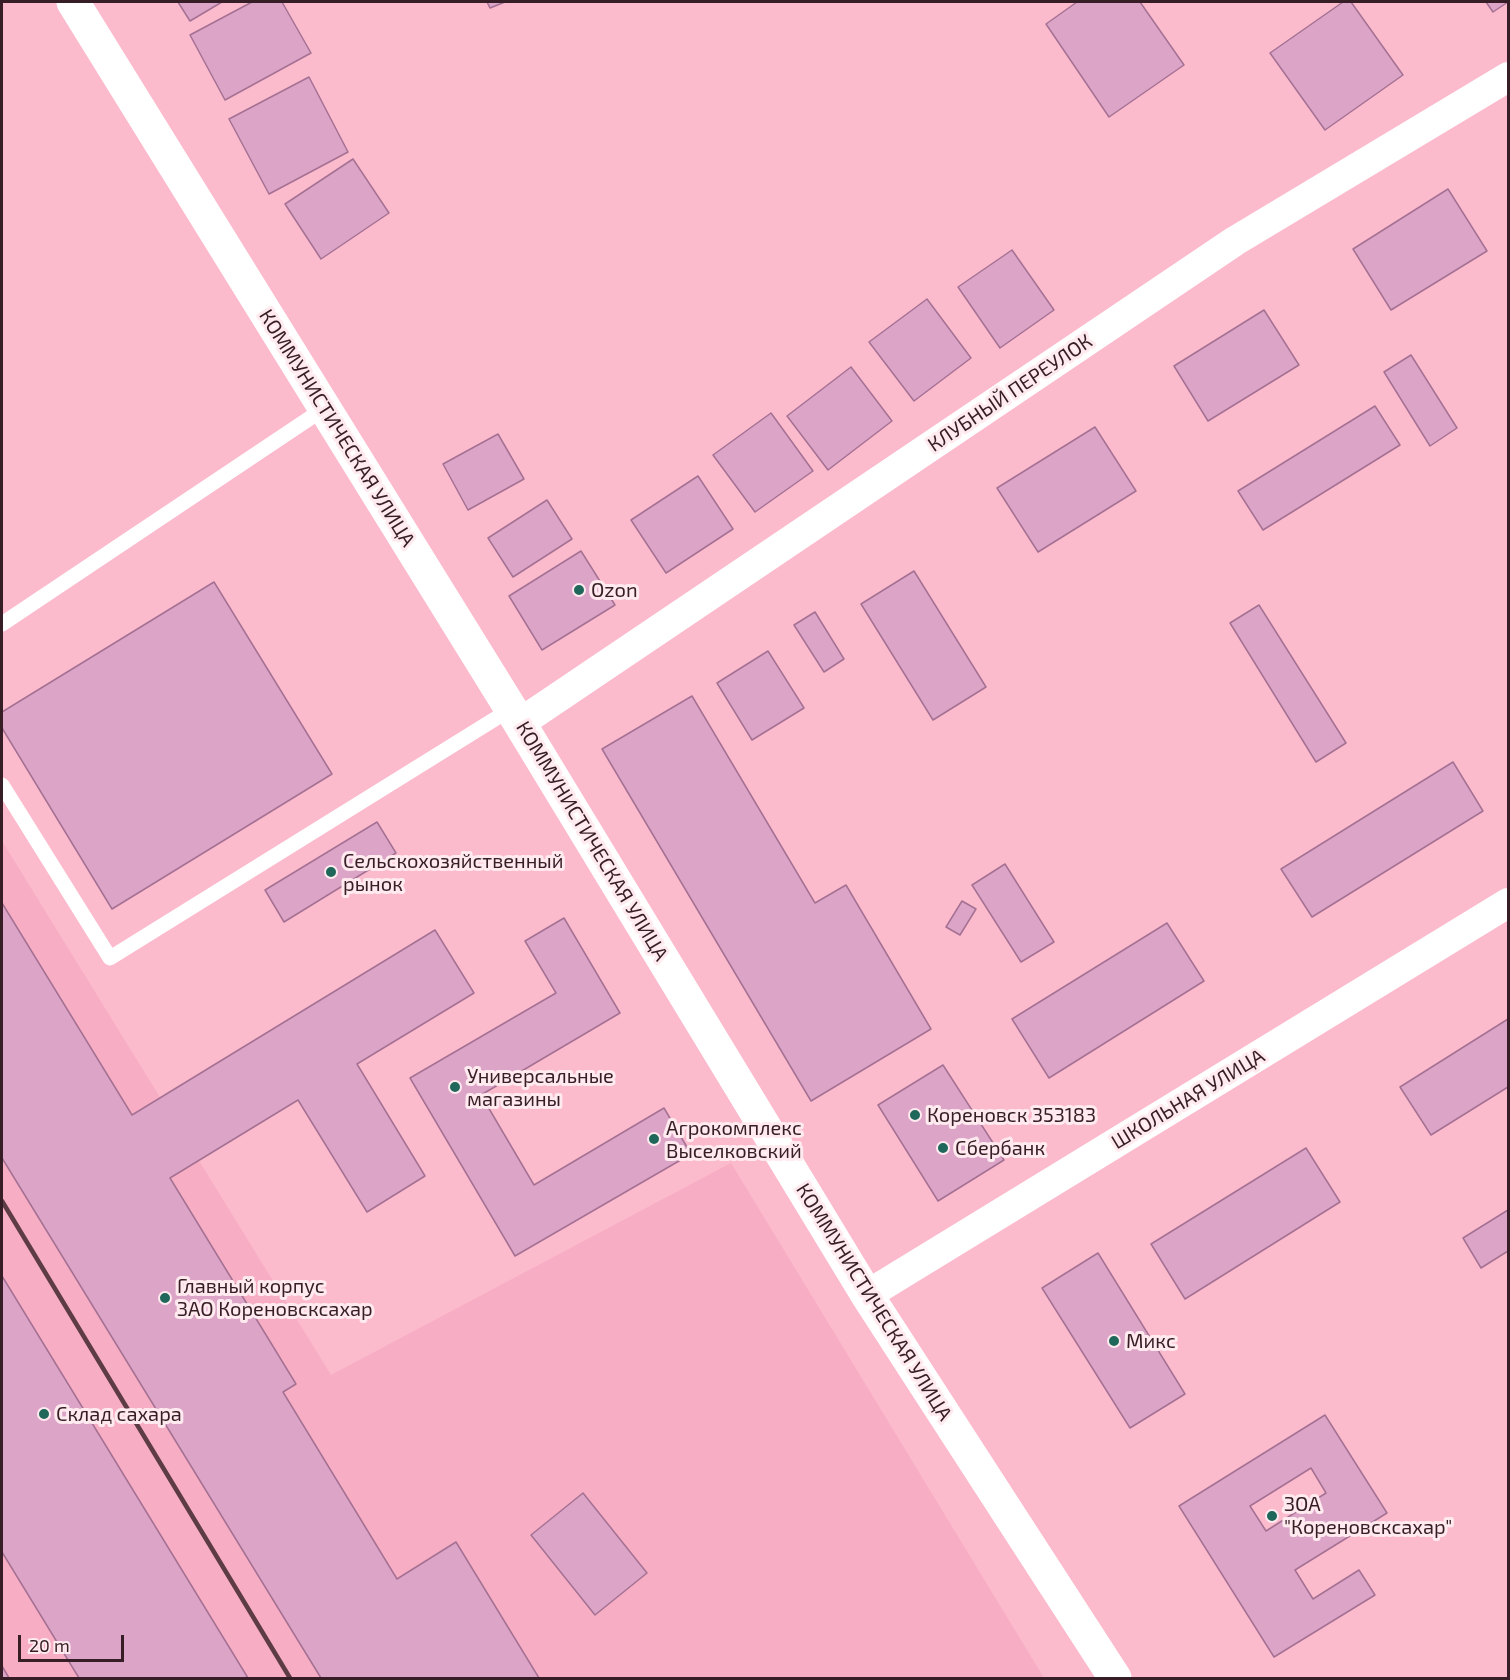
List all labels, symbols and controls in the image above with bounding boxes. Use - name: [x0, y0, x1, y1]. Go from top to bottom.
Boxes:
- street label: КОММУНИСТИЧЕСКАЯ УЛИЦА: [254, 305, 420, 551]
- street label: КЛУБНЫЙ ПЕРЕУЛОК: [923, 329, 1097, 457]
- place label: Ozon: [591, 578, 638, 602]
- marker: Ozon: [572, 583, 586, 597]
- street label: КОММУНИСТИЧЕСКАЯ УЛИЦА: [511, 717, 673, 965]
- place label: Сельскохозяйственный рынок: [343, 849, 563, 896]
- marker: Сельскохозяйственный рынок: [324, 865, 338, 879]
- street label: ШКОЛЬНАЯ УЛИЦА: [1107, 1044, 1269, 1154]
- place label: Универсальные магазины: [467, 1064, 614, 1111]
- marker: Универсальные магазины: [448, 1080, 462, 1094]
- place label: Кореновск 353183: [927, 1103, 1096, 1127]
- marker: Кореновск 353183: [908, 1108, 922, 1122]
- place label: Агрокомплекс Выселковский: [666, 1116, 802, 1163]
- marker: Агрокомплекс Выселковский: [647, 1132, 661, 1146]
- place label: Сбербанк: [955, 1136, 1045, 1160]
- marker: Сбербанк: [936, 1141, 950, 1155]
- street label: КОММУНИСТИЧЕСКАЯ УЛИЦА: [791, 1179, 957, 1425]
- place label: Главный корпус ЗАО Кореновсксахар: [177, 1274, 373, 1321]
- marker: Главный корпус ЗАО Кореновсксахар: [158, 1291, 172, 1305]
- place label: Микс: [1126, 1329, 1176, 1353]
- marker: Микс: [1107, 1334, 1121, 1348]
- place label: Склад сахара: [56, 1402, 182, 1426]
- marker: Склад сахара: [37, 1407, 51, 1421]
- place label: ЗОА "Кореновсксахар": [1284, 1492, 1452, 1539]
- marker: ЗОА "Кореновсксахар": [1265, 1509, 1279, 1523]
- scale bar: [21, 1623, 128, 1661]
- text: 20 m: [29, 1634, 70, 1656]

